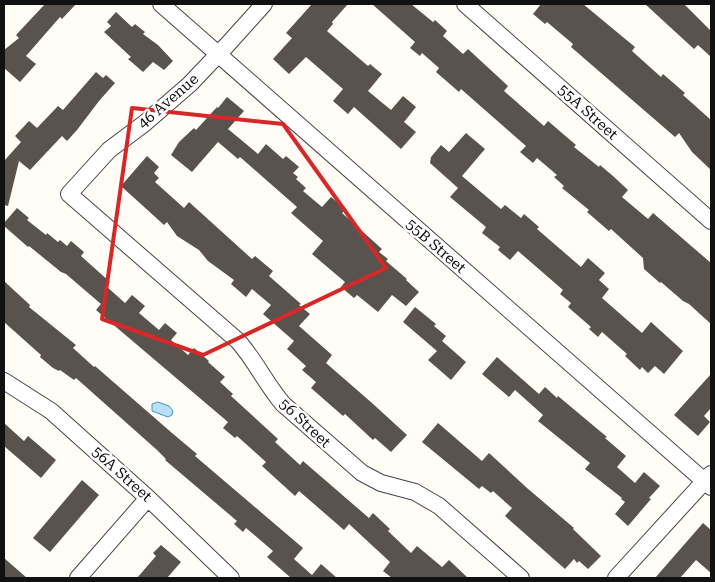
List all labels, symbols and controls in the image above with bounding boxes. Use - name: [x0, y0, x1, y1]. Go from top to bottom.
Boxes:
- street label: 46 Avenue: [134, 70, 202, 132]
- street label: 55A Street: [554, 81, 622, 144]
- street label: 55B Street: [402, 215, 470, 277]
- street label: 56 Street: [276, 395, 335, 452]
- street label: 56A Street: [88, 443, 156, 506]

